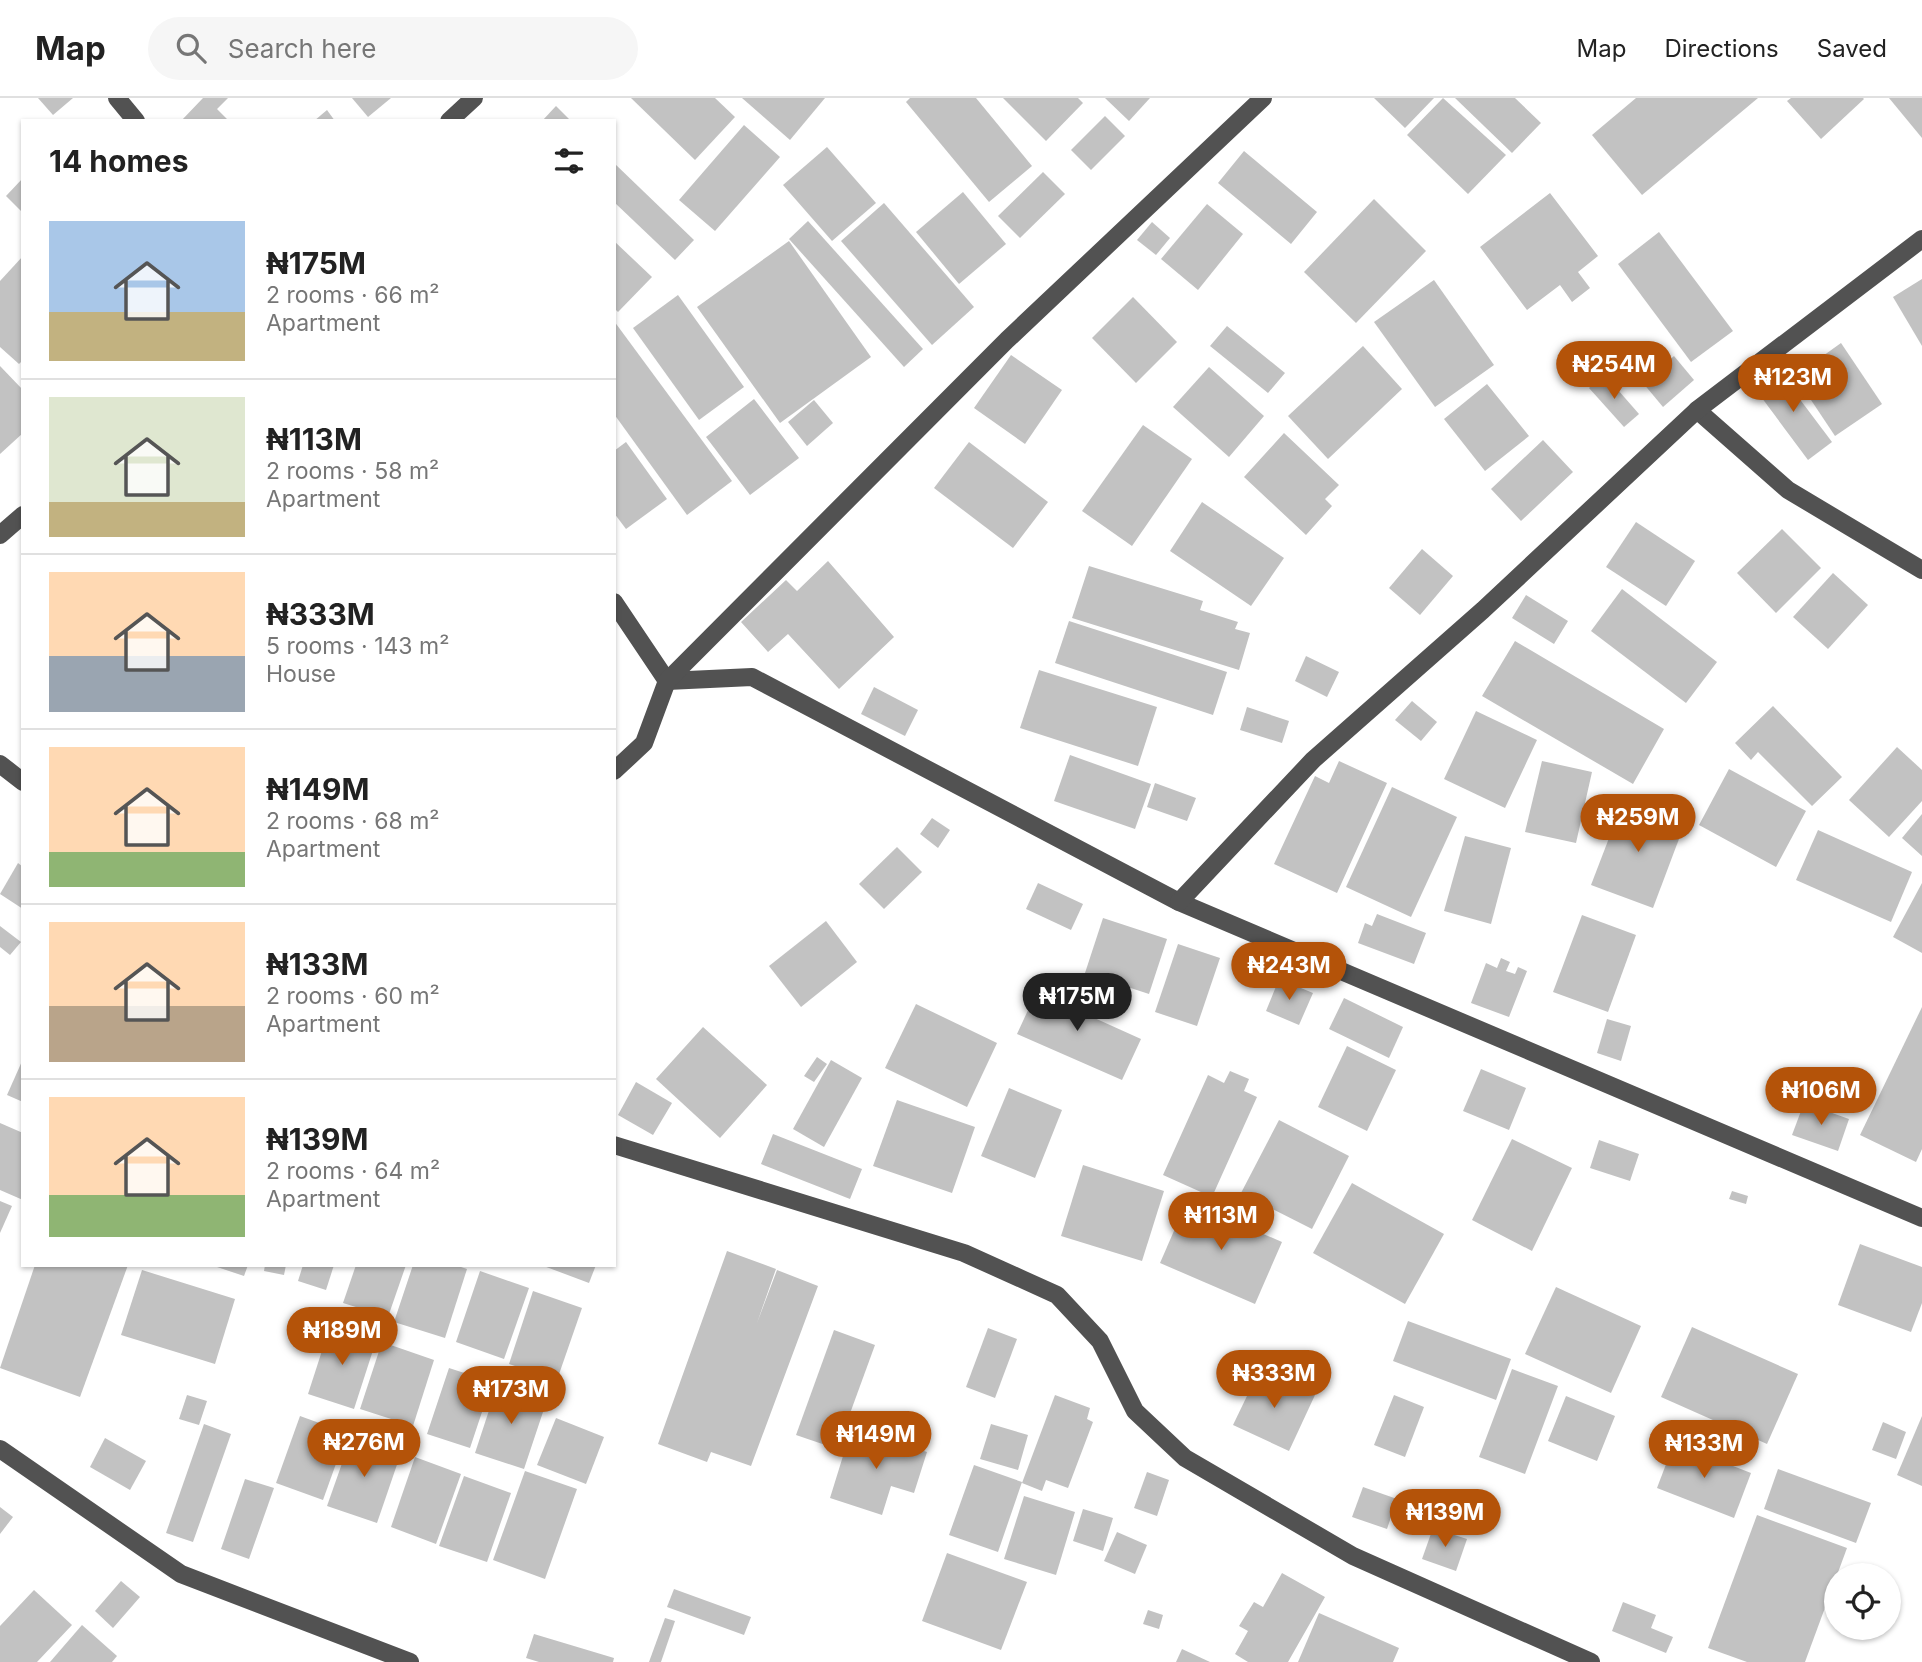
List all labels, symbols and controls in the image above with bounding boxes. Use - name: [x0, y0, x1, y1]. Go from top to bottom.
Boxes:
- search box: [148, 17, 638, 80]
- text: Map: [35, 28, 106, 68]
- icon: search: [172, 29, 210, 67]
- text: Search here: [228, 33, 376, 64]
- text: Map: [1577, 34, 1626, 63]
- text: Directions: [1664, 34, 1779, 63]
- text: Saved: [1817, 34, 1887, 63]
- icon: filters: [550, 142, 588, 180]
- text: 14 homes: [49, 143, 188, 179]
- text: ₦175M: [266, 245, 366, 281]
- icon: home: [105, 249, 189, 333]
- text: 2 rooms · 66 m²: [266, 281, 440, 309]
- text: Apartment: [266, 309, 380, 337]
- pin: ₦254M: [1565, 342, 1663, 401]
- text: ₦254M: [1572, 350, 1656, 378]
- pin: ₦123M: [1744, 354, 1842, 414]
- text: ₦123M: [1754, 363, 1832, 391]
- text: ₦113M: [266, 421, 362, 457]
- icon: home: [105, 425, 189, 509]
- text: 2 rooms · 58 m²: [266, 457, 439, 485]
- text: Apartment: [266, 485, 380, 513]
- text: ₦333M: [266, 596, 375, 632]
- icon: home: [105, 600, 189, 684]
- text: 5 rooms · 143 m²: [266, 632, 449, 660]
- text: House: [266, 660, 336, 688]
- text: ₦149M: [266, 771, 369, 807]
- icon: home: [105, 775, 189, 859]
- pin: ₦259M: [1589, 794, 1687, 854]
- text: ₦259M: [1597, 803, 1679, 831]
- text: 2 rooms · 68 m²: [266, 807, 439, 835]
- text: Apartment: [266, 835, 380, 863]
- pin: ₦243M: [1240, 942, 1338, 1002]
- text: ₦133M: [266, 946, 368, 982]
- icon: home: [105, 950, 189, 1034]
- text: ₦243M: [1247, 951, 1331, 979]
- pin: ₦175M: [1028, 974, 1126, 1033]
- text: 2 rooms · 60 m²: [266, 982, 440, 1010]
- text: ₦175M: [1039, 982, 1115, 1010]
- text: Apartment: [266, 1010, 380, 1038]
- pin: ₦106M: [1772, 1068, 1870, 1127]
- text: ₦106M: [1781, 1076, 1861, 1104]
- text: ₦139M: [266, 1121, 368, 1157]
- icon: home: [105, 1125, 189, 1209]
- text: 2 rooms · 64 m²: [266, 1157, 440, 1185]
- text: Apartment: [266, 1185, 380, 1213]
- pin: ₦113M: [1172, 1192, 1270, 1252]
- text: ₦113M: [1184, 1201, 1258, 1229]
- pin: ₦189M: [293, 1308, 391, 1367]
- text: ₦189M: [303, 1316, 381, 1344]
- pin: ₦333M: [1225, 1350, 1323, 1410]
- text: ₦333M: [1232, 1359, 1316, 1387]
- pin: ₦173M: [462, 1366, 560, 1426]
- text: ₦173M: [473, 1375, 549, 1403]
- pin: ₦149M: [827, 1412, 925, 1471]
- pin: ₦276M: [315, 1420, 413, 1479]
- text: ₦149M: [836, 1420, 916, 1448]
- pin: ₦133M: [1655, 1420, 1753, 1480]
- text: ₦276M: [323, 1428, 405, 1456]
- text: ₦133M: [1665, 1429, 1743, 1457]
- pin: ₦139M: [1396, 1490, 1494, 1549]
- text: ₦139M: [1406, 1498, 1484, 1526]
- map controls: [1824, 1563, 1901, 1640]
- button: locate: [1824, 1563, 1901, 1640]

